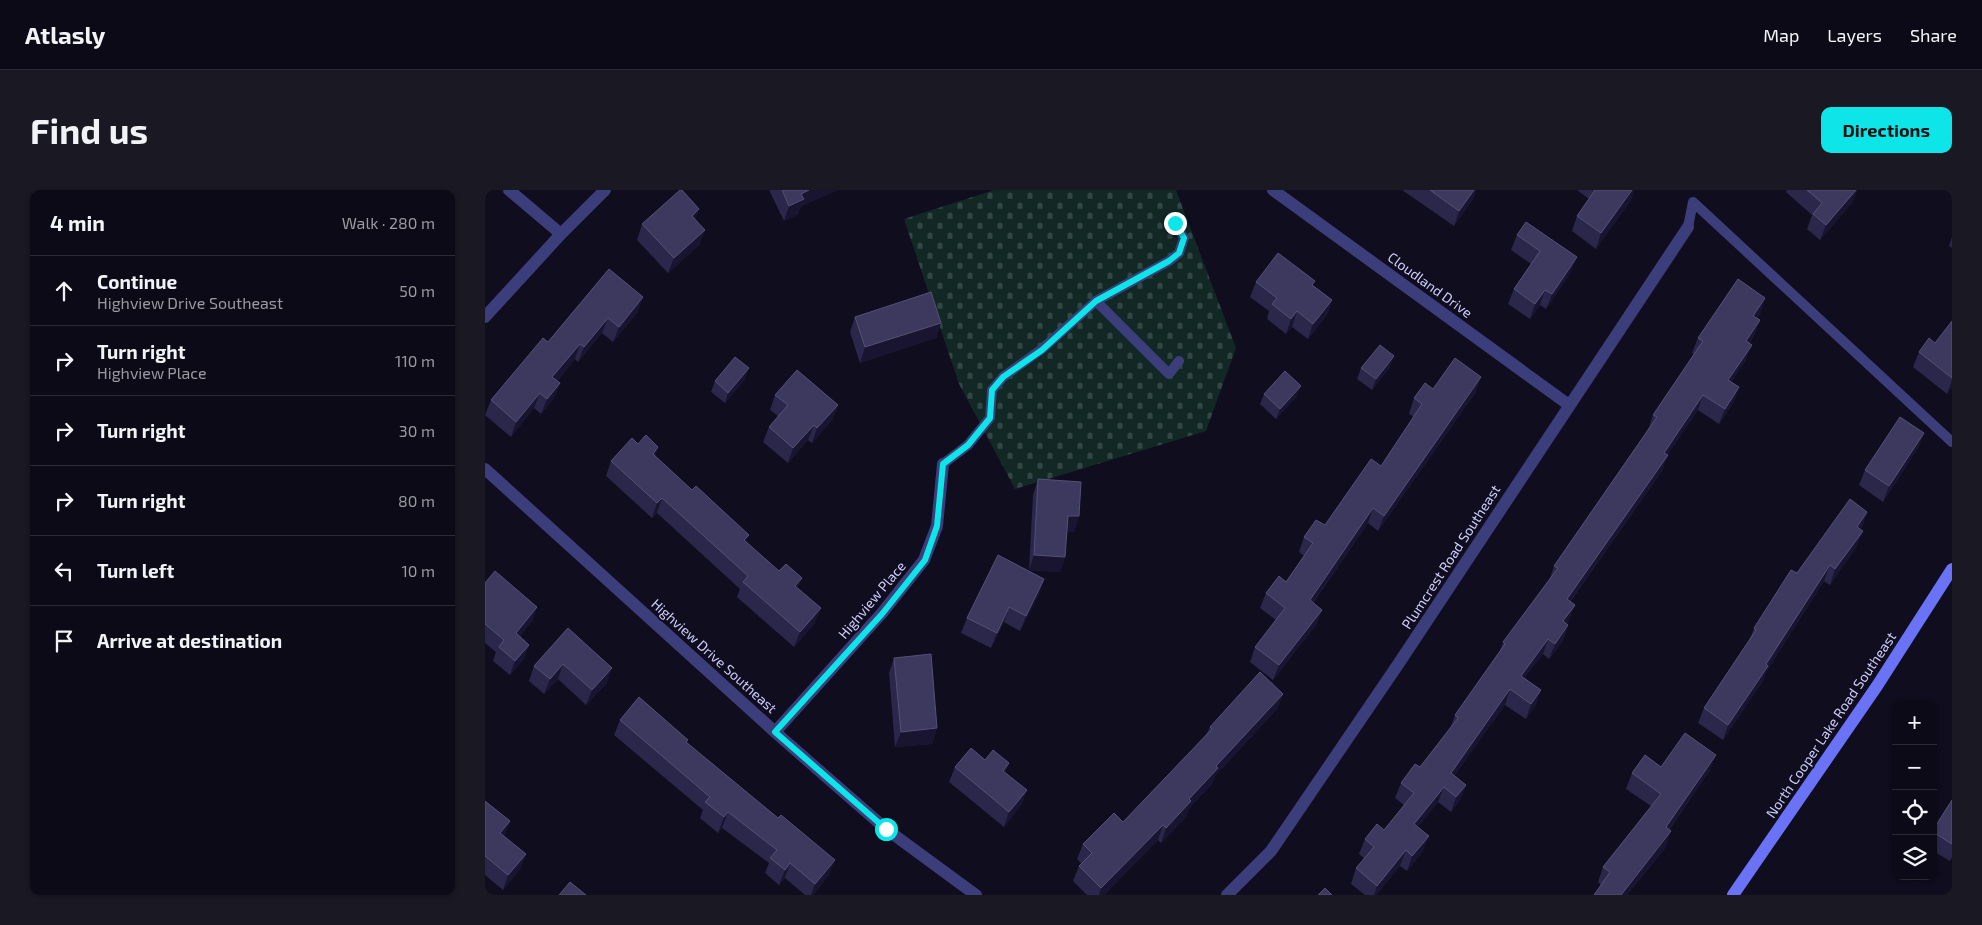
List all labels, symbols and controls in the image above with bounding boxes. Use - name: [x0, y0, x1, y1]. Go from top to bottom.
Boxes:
- text: Atlasly: [25, 20, 105, 49]
- text: Map: [1763, 24, 1799, 46]
- text: Layers: [1827, 24, 1882, 46]
- text: Share: [1910, 24, 1957, 46]
- button: Directions: [1821, 107, 1952, 153]
- text: Find us: [30, 109, 148, 151]
- text: 4 min: [50, 210, 105, 235]
- route end: [1164, 212, 1187, 235]
- text: Walk · 280 m: [342, 213, 435, 232]
- street label: Cloudland Drive: [1385, 248, 1476, 321]
- text: Continue: [97, 270, 177, 293]
- icon: ahead: [50, 277, 78, 305]
- text: 50 m: [399, 281, 435, 300]
- text: Highview Drive Southeast: [97, 293, 283, 312]
- text: Turn right: [97, 340, 185, 363]
- icon: right: [50, 347, 78, 375]
- text: 110 m: [395, 351, 435, 370]
- text: Highview Place: [97, 363, 207, 382]
- icon: right: [50, 417, 78, 445]
- text: Turn right: [97, 419, 185, 442]
- text: 30 m: [399, 421, 435, 440]
- street label: Plumcrest Road Southeast: [1398, 482, 1504, 632]
- icon: right: [50, 487, 78, 515]
- text: Turn right: [97, 489, 185, 512]
- text: 80 m: [398, 491, 435, 510]
- icon: left: [50, 557, 78, 585]
- street label: Highview Place: [834, 557, 909, 642]
- text: Turn left: [97, 559, 174, 582]
- text: 10 m: [401, 561, 435, 580]
- street label: Highview Drive Southeast: [648, 595, 781, 716]
- icon: arrive: [50, 627, 78, 655]
- street label: North Cooper Lake Road Southeast: [1762, 628, 1899, 821]
- text: Arrive at destination: [97, 629, 282, 652]
- map controls: [1892, 700, 1937, 880]
- button: +: [1892, 700, 1937, 745]
- button: −: [1892, 745, 1937, 790]
- button: locate: [1892, 790, 1937, 835]
- route start: [875, 818, 898, 841]
- button: layers: [1892, 835, 1937, 880]

